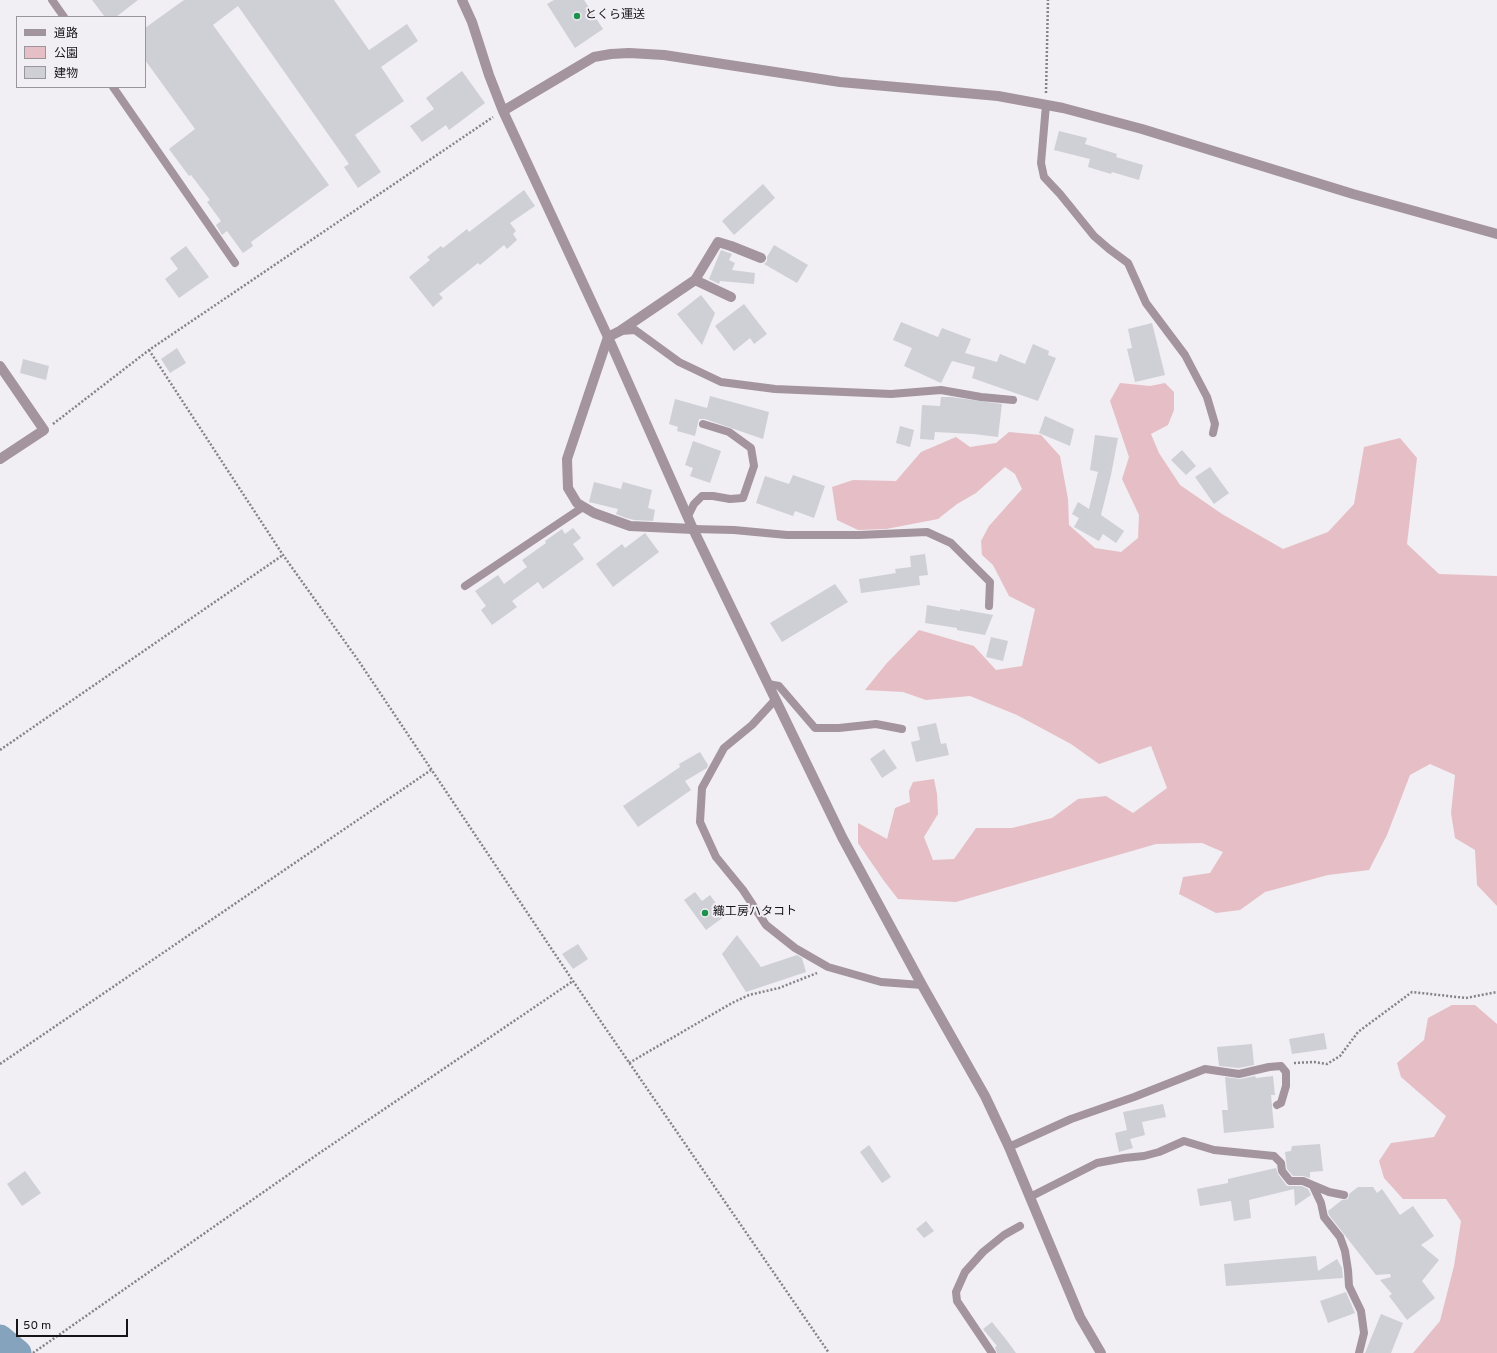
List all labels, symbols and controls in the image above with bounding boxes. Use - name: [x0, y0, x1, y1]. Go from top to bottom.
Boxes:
- place label: とくら運送: [585, 9, 645, 23]
- marker: とくら運送: [572, 11, 582, 21]
- legend: [16, 16, 146, 88]
- text: 道路: [54, 26, 78, 42]
- text: 公園: [54, 46, 78, 62]
- text: 建物: [54, 66, 78, 82]
- place label: 織工房ハタコト: [713, 906, 797, 920]
- marker: 織工房ハタコト: [700, 908, 710, 918]
- scale bar: [18, 1311, 130, 1337]
- text: 50 m: [23, 1318, 51, 1334]

